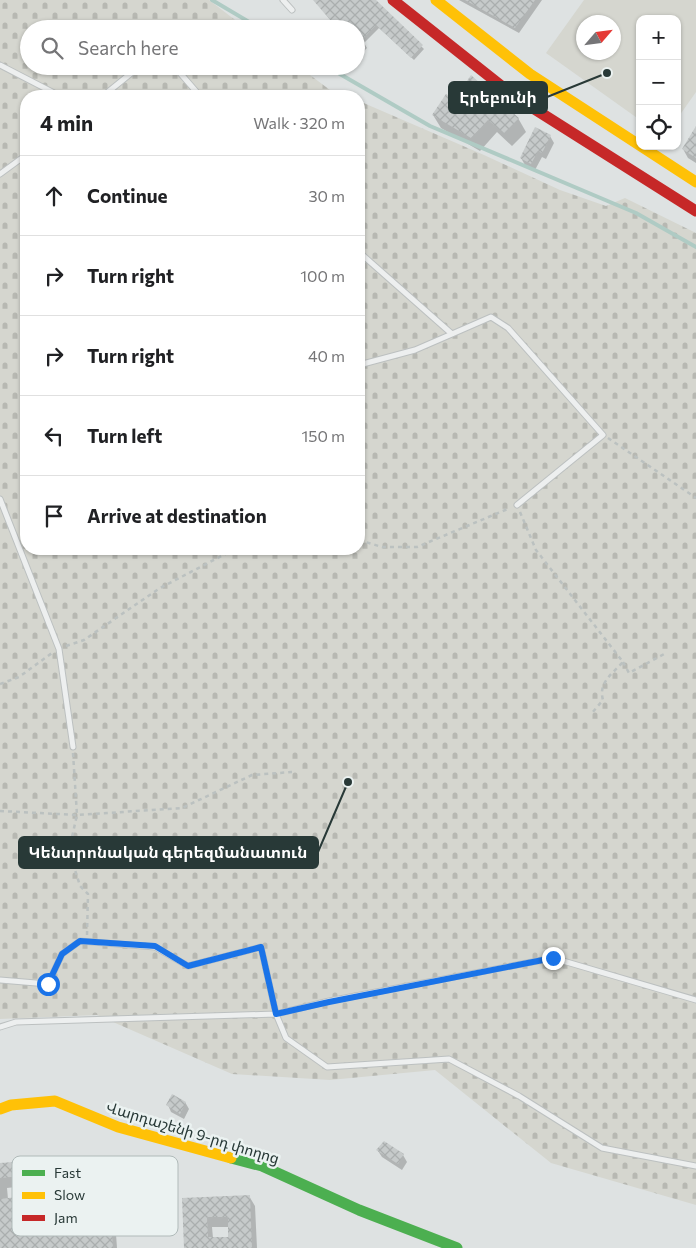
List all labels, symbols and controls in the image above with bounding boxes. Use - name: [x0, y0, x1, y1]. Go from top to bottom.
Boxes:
- north arrow: [576, 15, 621, 60]
- map controls: [636, 15, 681, 150]
- button: +: [636, 15, 681, 60]
- search box: [20, 20, 365, 75]
- icon: search: [38, 34, 66, 62]
- text: Search here: [78, 36, 178, 59]
- button: −: [636, 60, 681, 105]
- callout: Էրեբունի: [449, 82, 547, 113]
- text: Էրեբունի: [459, 87, 537, 107]
- button: locate: [636, 105, 681, 150]
- text: 4 min: [40, 110, 93, 135]
- text: Walk · 320 m: [253, 113, 345, 132]
- icon: ahead: [40, 182, 68, 210]
- text: Continue: [87, 184, 167, 207]
- text: 30 m: [308, 186, 345, 205]
- icon: right: [40, 262, 68, 290]
- text: Turn right: [87, 264, 174, 287]
- text: 100 m: [300, 266, 345, 285]
- icon: right: [40, 342, 68, 370]
- text: Turn right: [87, 344, 174, 367]
- text: 40 m: [308, 346, 345, 365]
- icon: left: [40, 422, 68, 450]
- text: Turn left: [87, 424, 162, 447]
- text: 150 m: [302, 426, 345, 445]
- icon: arrive: [40, 502, 68, 530]
- text: Arrive at destination: [87, 504, 267, 527]
- callout: Կենտրոնական գերեզմանատուն: [19, 837, 318, 868]
- text: Կենտրոնական գերեզմանատուն: [29, 842, 307, 862]
- route end: [542, 947, 565, 970]
- route start: [37, 973, 60, 996]
- street label: Վարդաշենի 9-րդ փողոց: [104, 1097, 282, 1168]
- legend: [12, 1156, 178, 1236]
- text: Fast: [54, 1164, 81, 1181]
- text: Slow: [54, 1186, 85, 1203]
- text: Jam: [54, 1209, 78, 1226]

